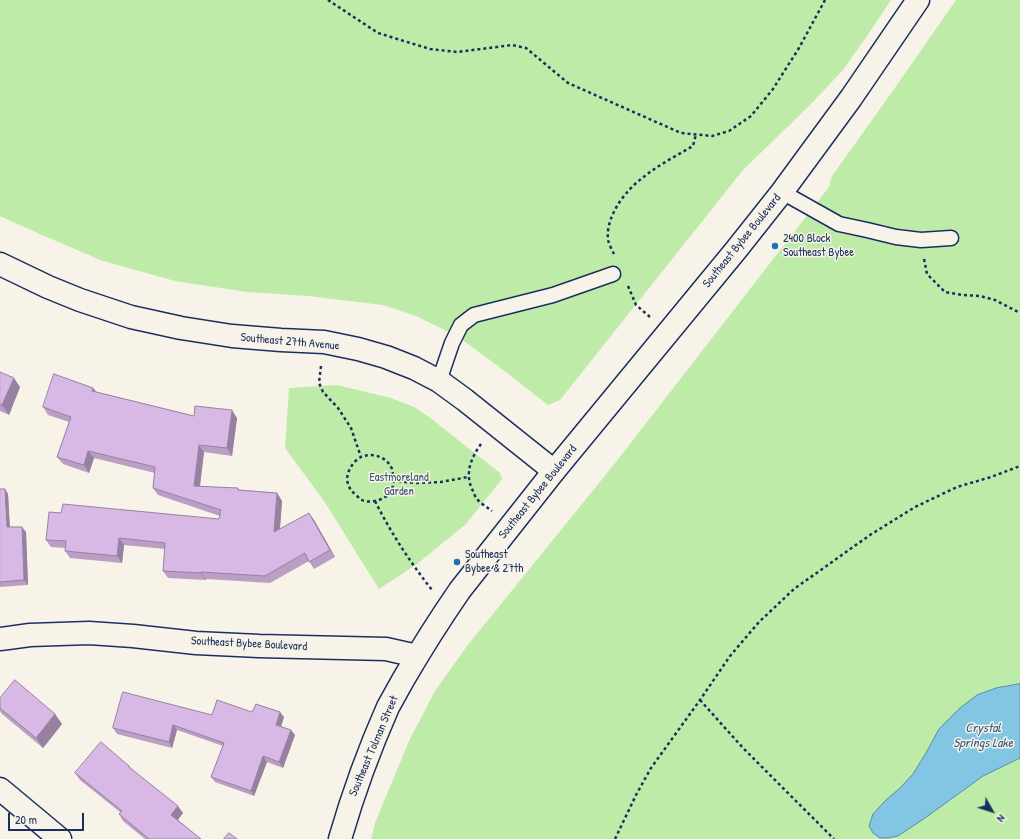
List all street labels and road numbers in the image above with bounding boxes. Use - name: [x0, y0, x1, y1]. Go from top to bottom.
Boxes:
- street label: Southeast Bybee Boulevard: [700, 191, 784, 291]
- street label: Southeast 27th Avenue: [240, 331, 340, 353]
- street label: Southeast Bybee Boulevard: [496, 442, 580, 542]
- street label: Southeast Bybee Boulevard: [191, 634, 307, 654]
- street label: Southeast Tolman Street: [346, 694, 402, 798]

